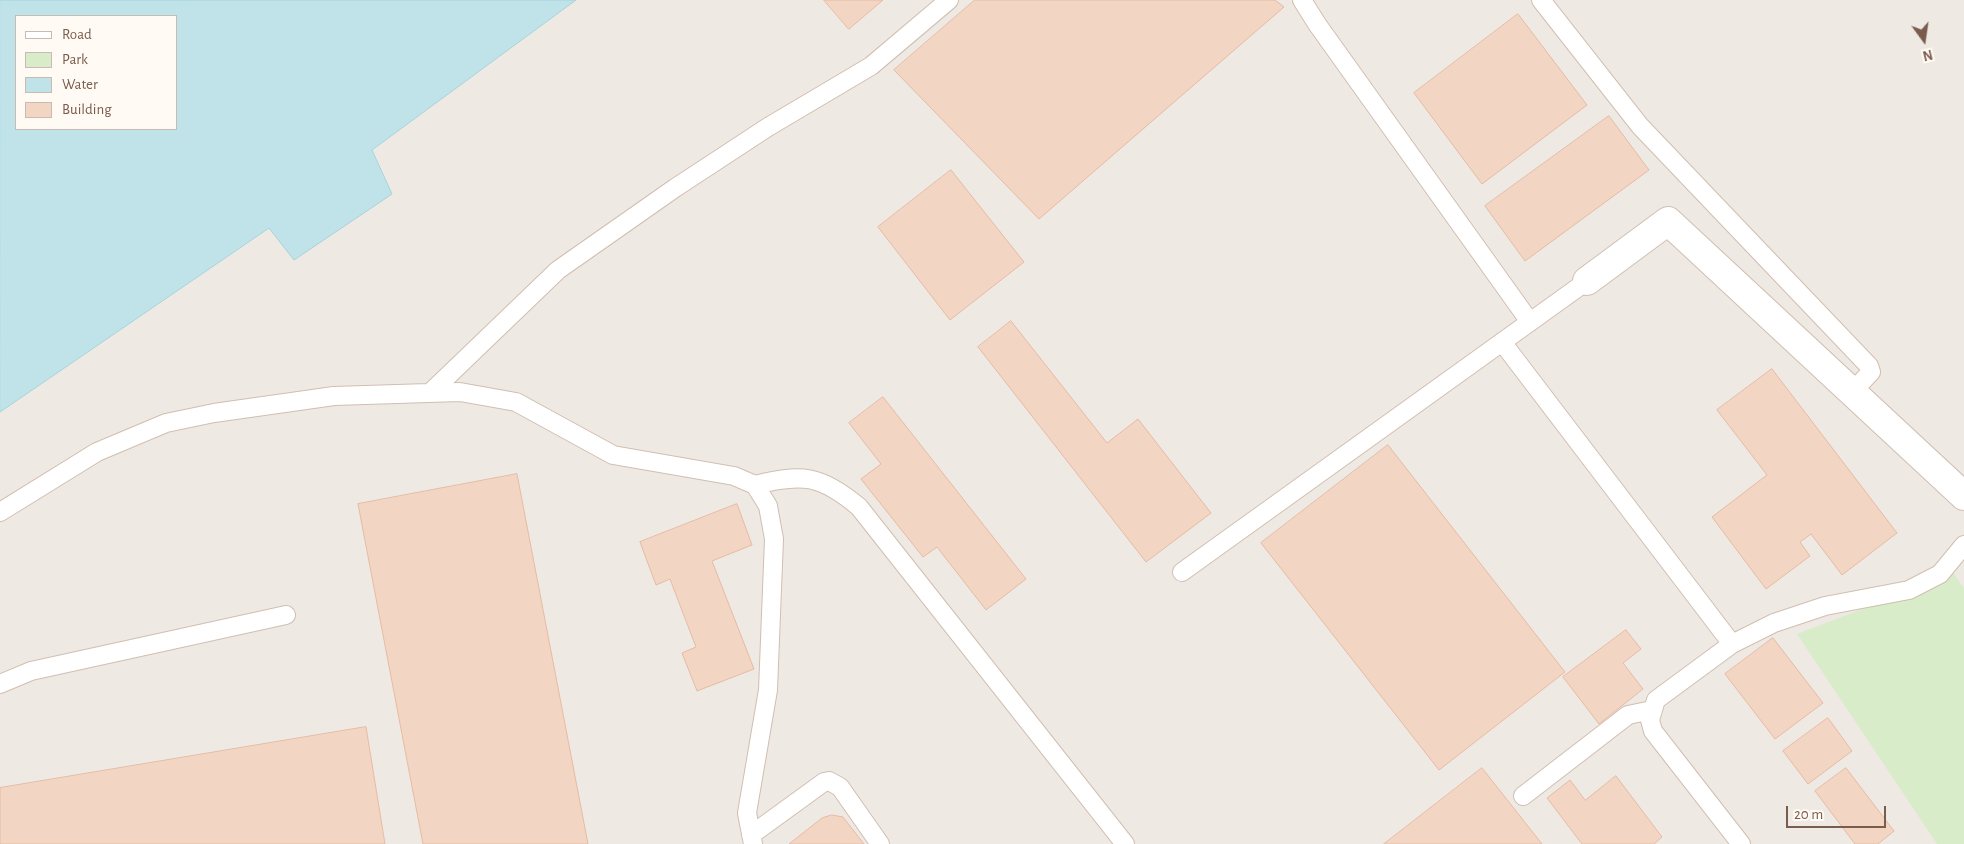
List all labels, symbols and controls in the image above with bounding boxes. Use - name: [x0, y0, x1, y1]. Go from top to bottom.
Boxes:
- legend: [15, 15, 178, 130]
- north arrow: [1899, 15, 1949, 65]
- text: Road: [62, 27, 92, 42]
- text: N: [1921, 47, 1934, 63]
- text: Park: [62, 52, 88, 67]
- text: Water: [62, 77, 98, 92]
- text: Building: [62, 102, 112, 117]
- scale bar: [1789, 796, 1889, 828]
- text: 20 m: [1794, 807, 1823, 822]

